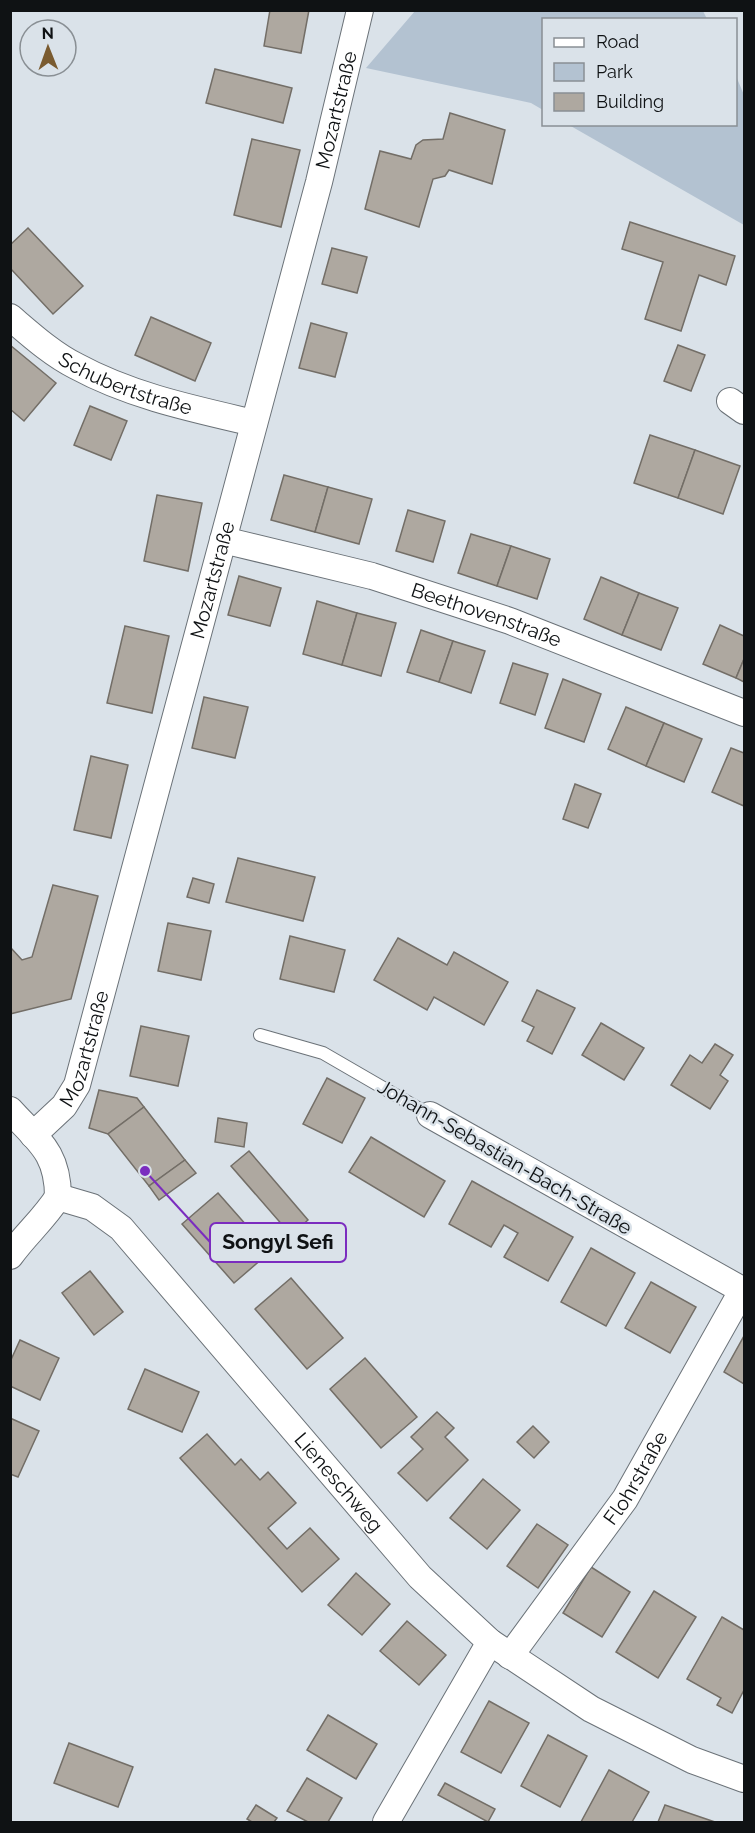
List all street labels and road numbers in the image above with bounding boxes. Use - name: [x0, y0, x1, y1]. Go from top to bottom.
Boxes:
- street label: Mozartstraße: [311, 48, 362, 171]
- street label: Schubertstraße: [54, 347, 195, 420]
- street label: Mozartstraße: [185, 518, 240, 641]
- street label: Beethovenstraße: [408, 578, 565, 652]
- street label: Mozartstraße: [54, 988, 114, 1111]
- street label: Johann-Sebastian-Bach-Straße: [374, 1074, 636, 1240]
- street label: Flohrstraße: [598, 1427, 673, 1530]
- street label: Lieneschweg: [290, 1428, 388, 1537]

